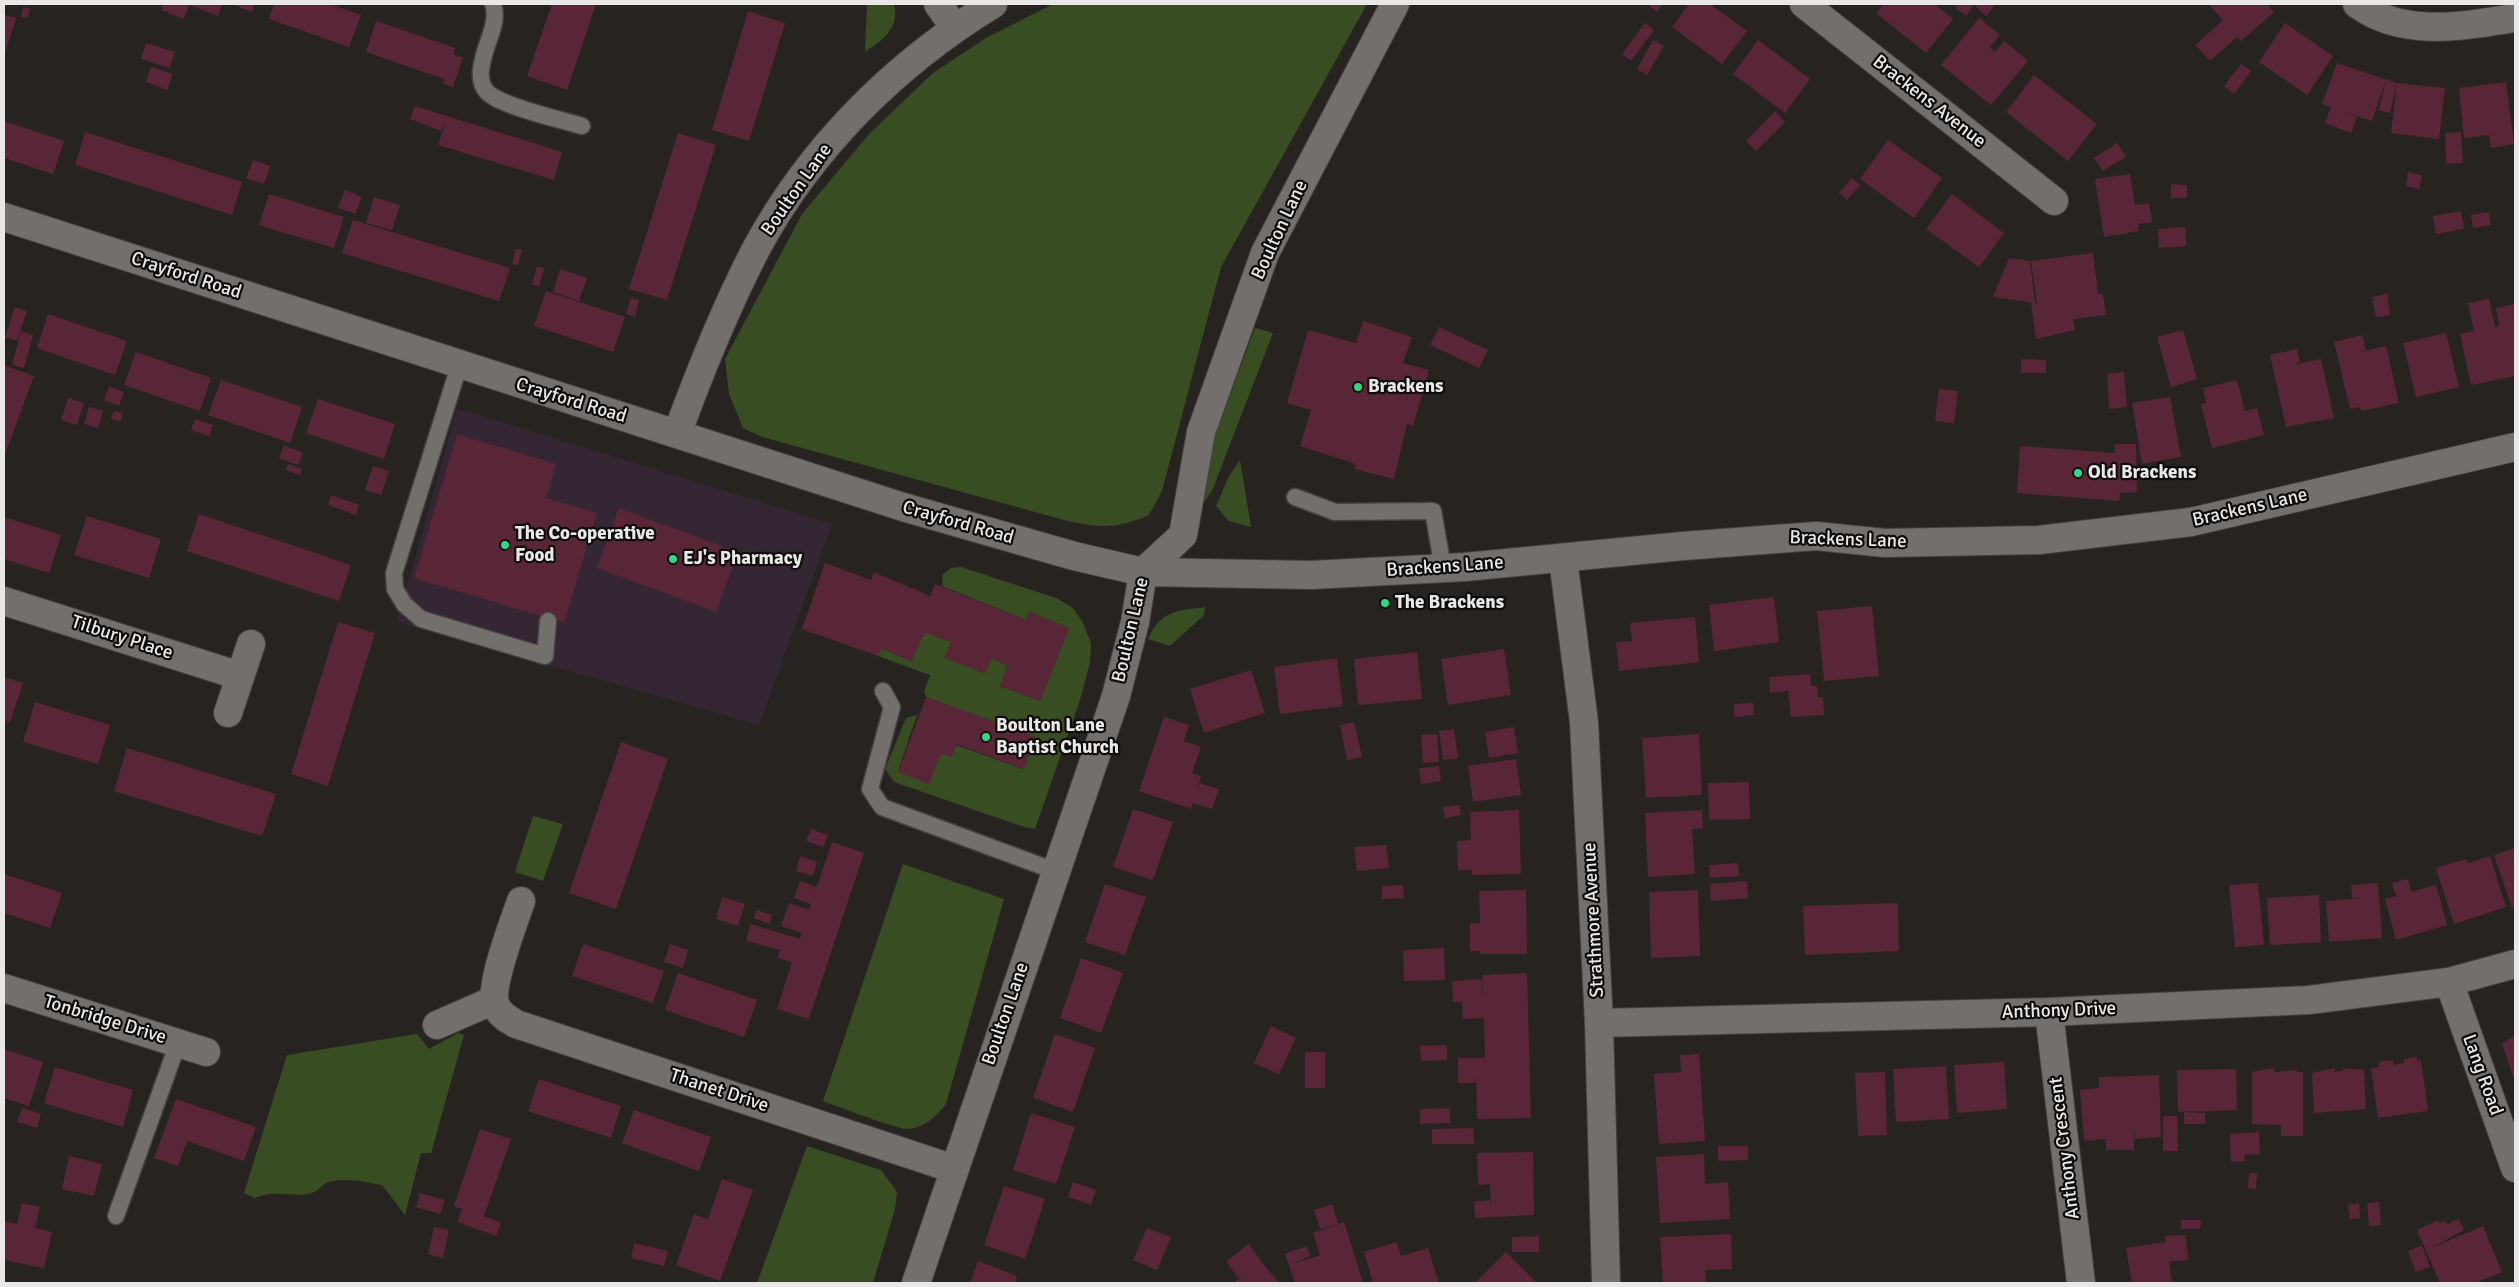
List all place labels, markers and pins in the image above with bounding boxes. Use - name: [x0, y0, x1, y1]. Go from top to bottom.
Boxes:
- place label: Brackens: [1368, 376, 1443, 398]
- marker: Brackens: [1352, 381, 1364, 393]
- place label: Old Brackens: [2088, 462, 2196, 484]
- marker: Old Brackens: [2072, 467, 2084, 479]
- place label: The Co-operative Food: [515, 523, 655, 567]
- marker: The Co-operative Food: [499, 539, 511, 551]
- place label: EJ's Pharmacy: [683, 548, 802, 570]
- marker: EJ's Pharmacy: [667, 553, 679, 565]
- place label: The Brackens: [1395, 592, 1504, 614]
- marker: The Brackens: [1379, 597, 1391, 609]
- place label: Boulton Lane Baptist Church: [996, 715, 1119, 759]
- marker: Boulton Lane Baptist Church: [980, 731, 992, 743]

